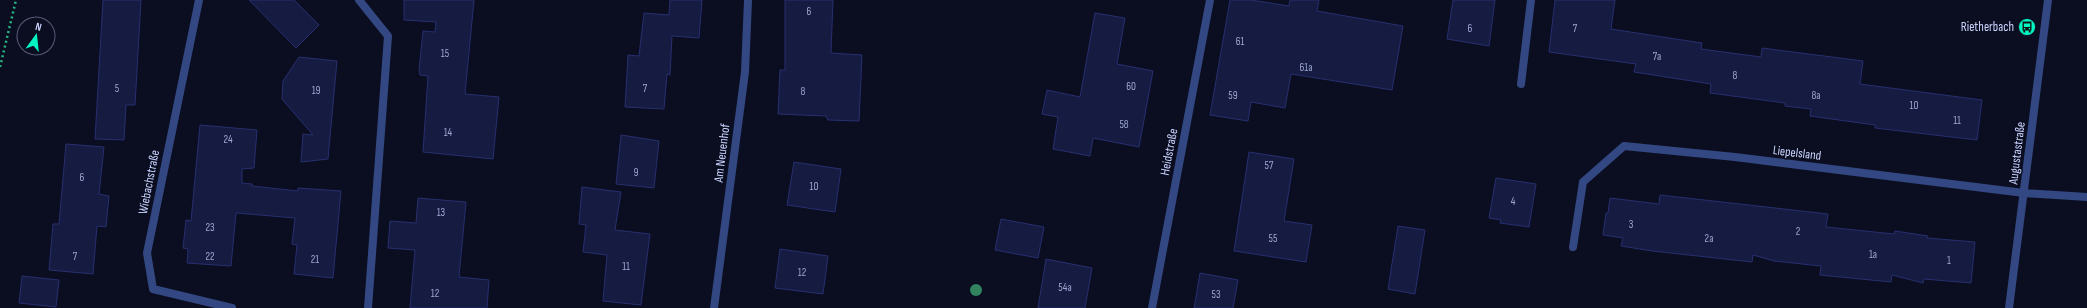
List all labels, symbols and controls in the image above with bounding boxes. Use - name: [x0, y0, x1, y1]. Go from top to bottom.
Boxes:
- house number: 6: [807, 5, 812, 18]
- north arrow: [16, 16, 56, 56]
- bus stop icon: Rietherbach: [2017, 17, 2037, 37]
- place label: Rietherbach: [1961, 19, 2014, 35]
- text: N: [34, 20, 43, 34]
- house number: 6: [1468, 22, 1473, 35]
- house number: 7: [1573, 22, 1578, 35]
- house number: 61: [1236, 35, 1244, 48]
- house number: 15: [441, 47, 449, 60]
- house number: 7a: [1653, 50, 1661, 63]
- house number: 61a: [1300, 61, 1312, 74]
- house number: 8: [1733, 69, 1738, 82]
- house number: 60: [1126, 80, 1136, 93]
- house number: 5: [115, 82, 119, 95]
- house number: 7: [643, 82, 648, 95]
- house number: 19: [312, 84, 320, 97]
- house number: 8: [801, 85, 806, 98]
- house number: 59: [1228, 89, 1238, 102]
- house number: 8a: [1811, 89, 1821, 102]
- house number: 10: [1910, 99, 1918, 112]
- house number: 11: [1953, 114, 1961, 127]
- house number: 58: [1119, 118, 1129, 131]
- street label: Augustastraße: [2005, 121, 2029, 186]
- street label: Am Neuenhof: [710, 123, 734, 184]
- house number: 14: [444, 126, 453, 139]
- street label: Heidstraße: [1157, 127, 1181, 177]
- house number: 24: [223, 133, 233, 146]
- street label: Liepelsland: [1772, 142, 1822, 164]
- street label: Wiebachstraße: [135, 149, 163, 215]
- house number: 57: [1265, 159, 1274, 172]
- house number: 9: [634, 166, 639, 179]
- house number: 6: [80, 171, 85, 184]
- house number: 10: [810, 180, 818, 193]
- house number: 4: [1511, 195, 1516, 208]
- house number: 13: [437, 206, 446, 219]
- house number: 3: [1629, 218, 1634, 231]
- house number: 23: [205, 221, 215, 234]
- house number: 2: [1796, 225, 1801, 238]
- house number: 55: [1269, 232, 1277, 245]
- house number: 2a: [1705, 232, 1713, 245]
- house number: 1a: [1869, 248, 1877, 261]
- house number: 7: [73, 250, 78, 263]
- house number: 22: [205, 250, 215, 263]
- house number: 21: [311, 253, 319, 266]
- house number: 1: [1947, 254, 1951, 267]
- house number: 11: [622, 260, 630, 273]
- house number: 12: [798, 266, 807, 279]
- house number: 54a: [1058, 281, 1072, 294]
- house number: 12: [431, 287, 440, 300]
- house number: 53: [1211, 288, 1221, 301]

